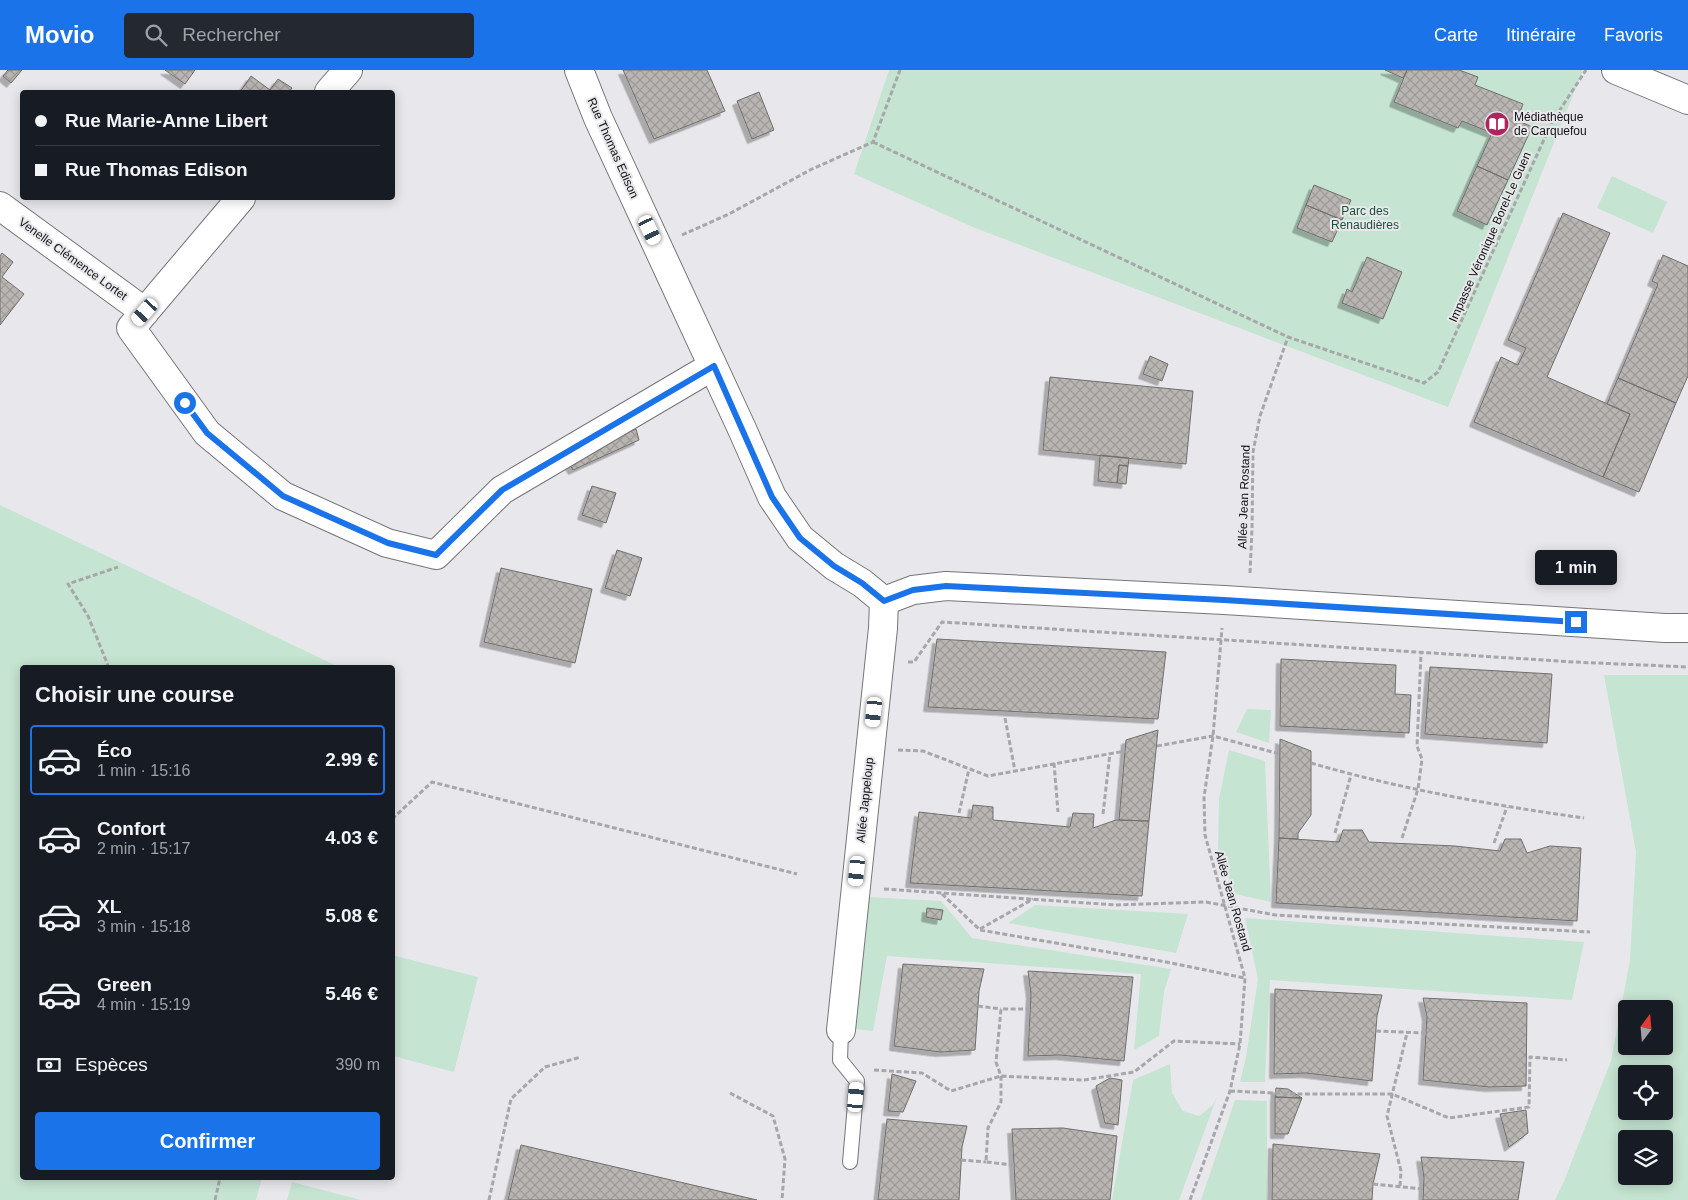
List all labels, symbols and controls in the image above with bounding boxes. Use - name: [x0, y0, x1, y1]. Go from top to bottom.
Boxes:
- search box: [124, 13, 474, 58]
- text: Movio: [25, 21, 94, 48]
- icon: search: [142, 21, 170, 49]
- text: Rechercher: [182, 24, 281, 45]
- text: Carte: [1434, 25, 1478, 45]
- text: Itinéraire: [1506, 25, 1576, 45]
- text: Favoris: [1604, 25, 1663, 45]
- street label: Rue Thomas Edison: [585, 96, 641, 200]
- text: Rue Marie-Anne Libert: [65, 110, 268, 131]
- place label: Médiathèque de Carquefou: [1514, 110, 1587, 138]
- library icon: Médiathèque de Carquefou: [1484, 111, 1510, 137]
- street label: Impasse Véronique Borel-Le Guen: [1446, 150, 1534, 324]
- text: Rue Thomas Edison: [65, 159, 248, 180]
- park label: Parc des Renaudières: [1331, 204, 1399, 232]
- car: [636, 213, 663, 247]
- street label: Venelle Clémence Lortet: [16, 215, 131, 303]
- car: [129, 296, 160, 328]
- route start: [174, 392, 196, 414]
- street label: Allée Jean Rostand: [1235, 445, 1253, 549]
- callout: 1 min: [1535, 550, 1617, 584]
- text: 1 min: [1555, 559, 1597, 576]
- route end: [1565, 611, 1587, 633]
- text: Choisir une course: [35, 682, 234, 707]
- car: [864, 696, 883, 728]
- icon: car: [37, 738, 82, 783]
- text: Éco: [97, 740, 132, 761]
- text: 2.99 €: [325, 749, 378, 770]
- street label: Allée Jappeloup: [854, 756, 876, 843]
- text: 1 min · 15:16: [97, 762, 190, 779]
- icon: car: [37, 816, 82, 861]
- text: Confort: [97, 818, 166, 839]
- text: 4.03 €: [325, 827, 378, 848]
- text: 2 min · 15:17: [97, 840, 190, 857]
- street label: Allée Jean Rostand: [1212, 849, 1254, 953]
- car: [847, 855, 866, 887]
- icon: car: [37, 894, 82, 939]
- text: XL: [97, 896, 121, 917]
- text: 5.08 €: [325, 905, 378, 926]
- text: 3 min · 15:18: [97, 918, 190, 935]
- icon: car: [37, 972, 82, 1017]
- text: Green: [97, 974, 152, 995]
- text: 5.46 €: [325, 983, 378, 1004]
- text: 4 min · 15:19: [97, 996, 190, 1013]
- north arrow: [1618, 1000, 1672, 1055]
- map controls: [1618, 1000, 1673, 1185]
- icon: cash: [35, 1051, 63, 1079]
- text: Espèces: [75, 1054, 148, 1075]
- text: 390 m: [336, 1056, 380, 1073]
- button: locate: [1618, 1065, 1673, 1120]
- car: [847, 1081, 864, 1113]
- button: Confirmer: [35, 1112, 380, 1170]
- button: layers: [1618, 1130, 1673, 1185]

